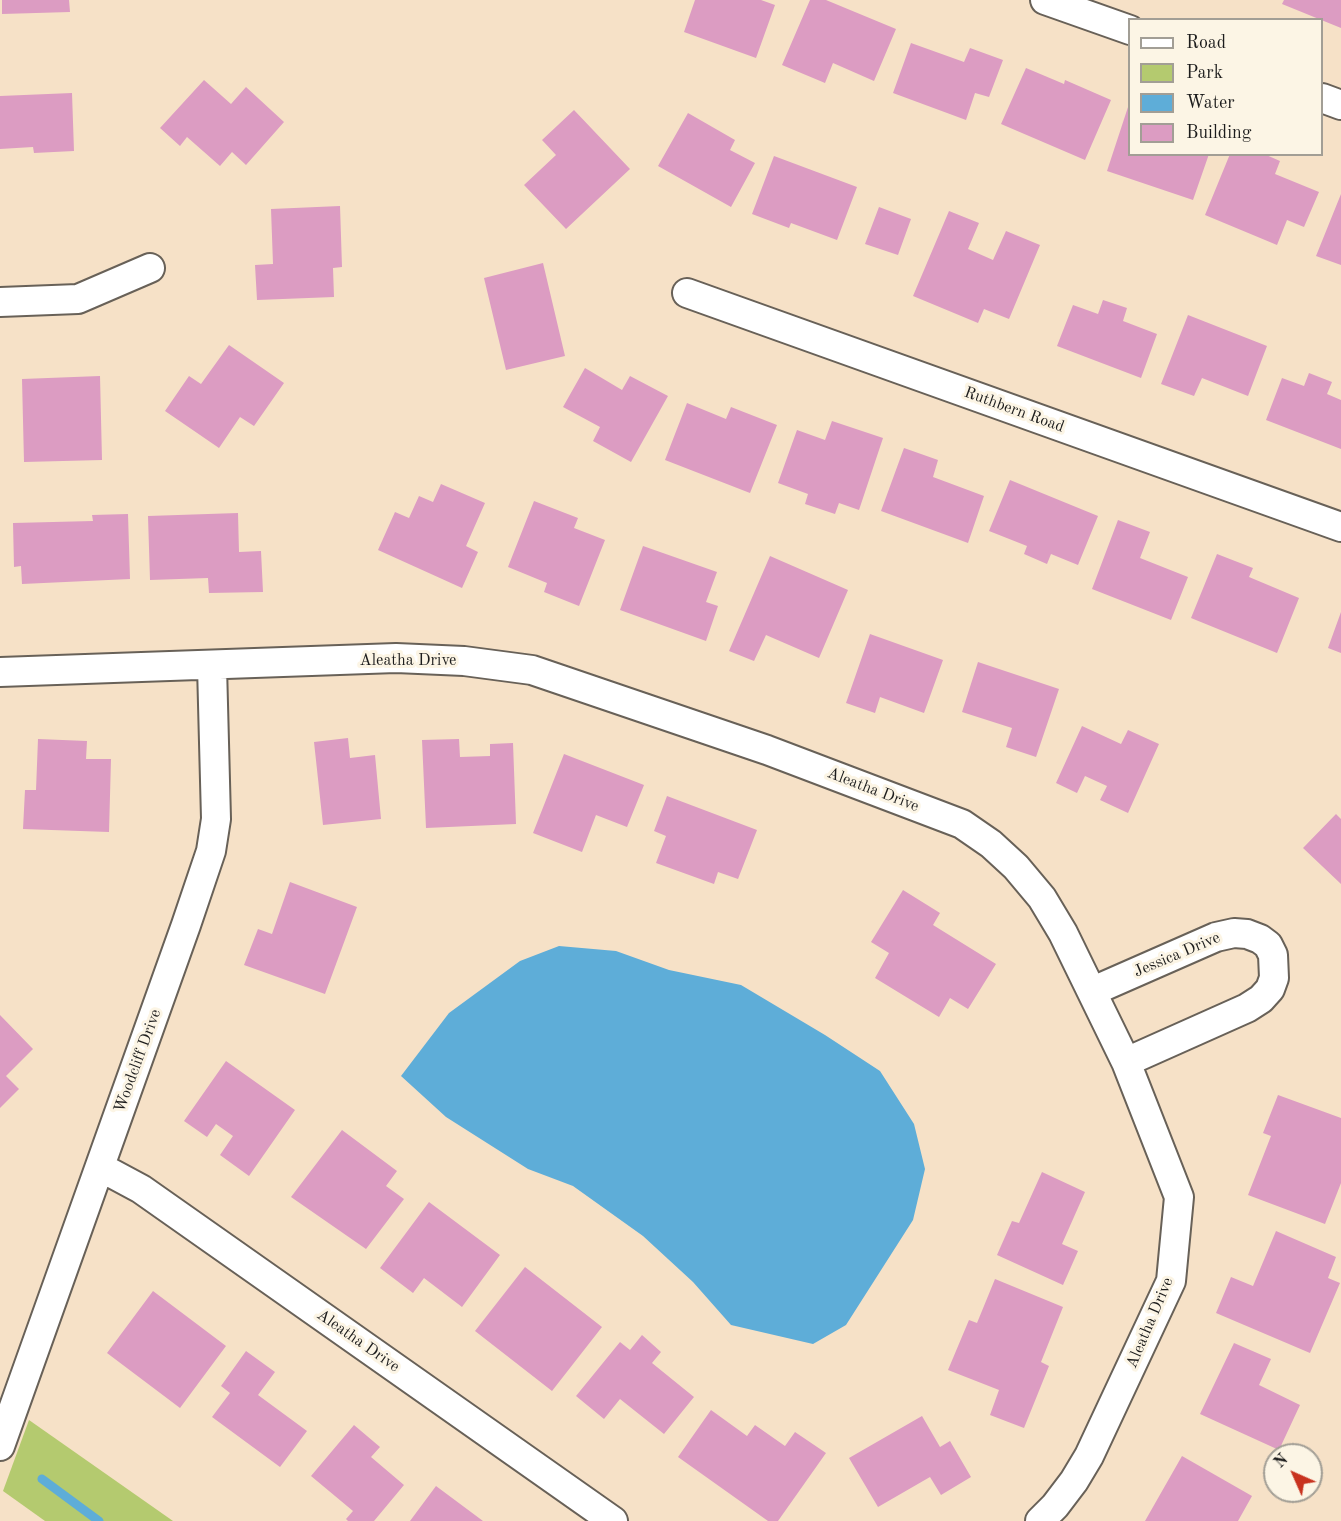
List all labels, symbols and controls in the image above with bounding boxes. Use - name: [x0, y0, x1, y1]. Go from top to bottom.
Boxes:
- legend: [1128, 18, 1323, 156]
- text: Road: [1186, 34, 1226, 52]
- text: Park: [1186, 64, 1223, 82]
- text: Water: [1186, 94, 1235, 112]
- text: Building: [1186, 124, 1251, 142]
- street label: Ruthbern Road: [961, 383, 1067, 437]
- street label: Aleatha Drive: [360, 651, 456, 671]
- street label: Aleatha Drive: [824, 764, 922, 816]
- street label: Jessica Drive: [1131, 928, 1223, 982]
- street label: Woodcliff Drive: [110, 1007, 166, 1115]
- street label: Aleatha Drive: [1122, 1275, 1178, 1371]
- street label: Aleatha Drive: [313, 1305, 403, 1377]
- north arrow: [1263, 1443, 1323, 1503]
- text: N: [1272, 1452, 1292, 1472]

